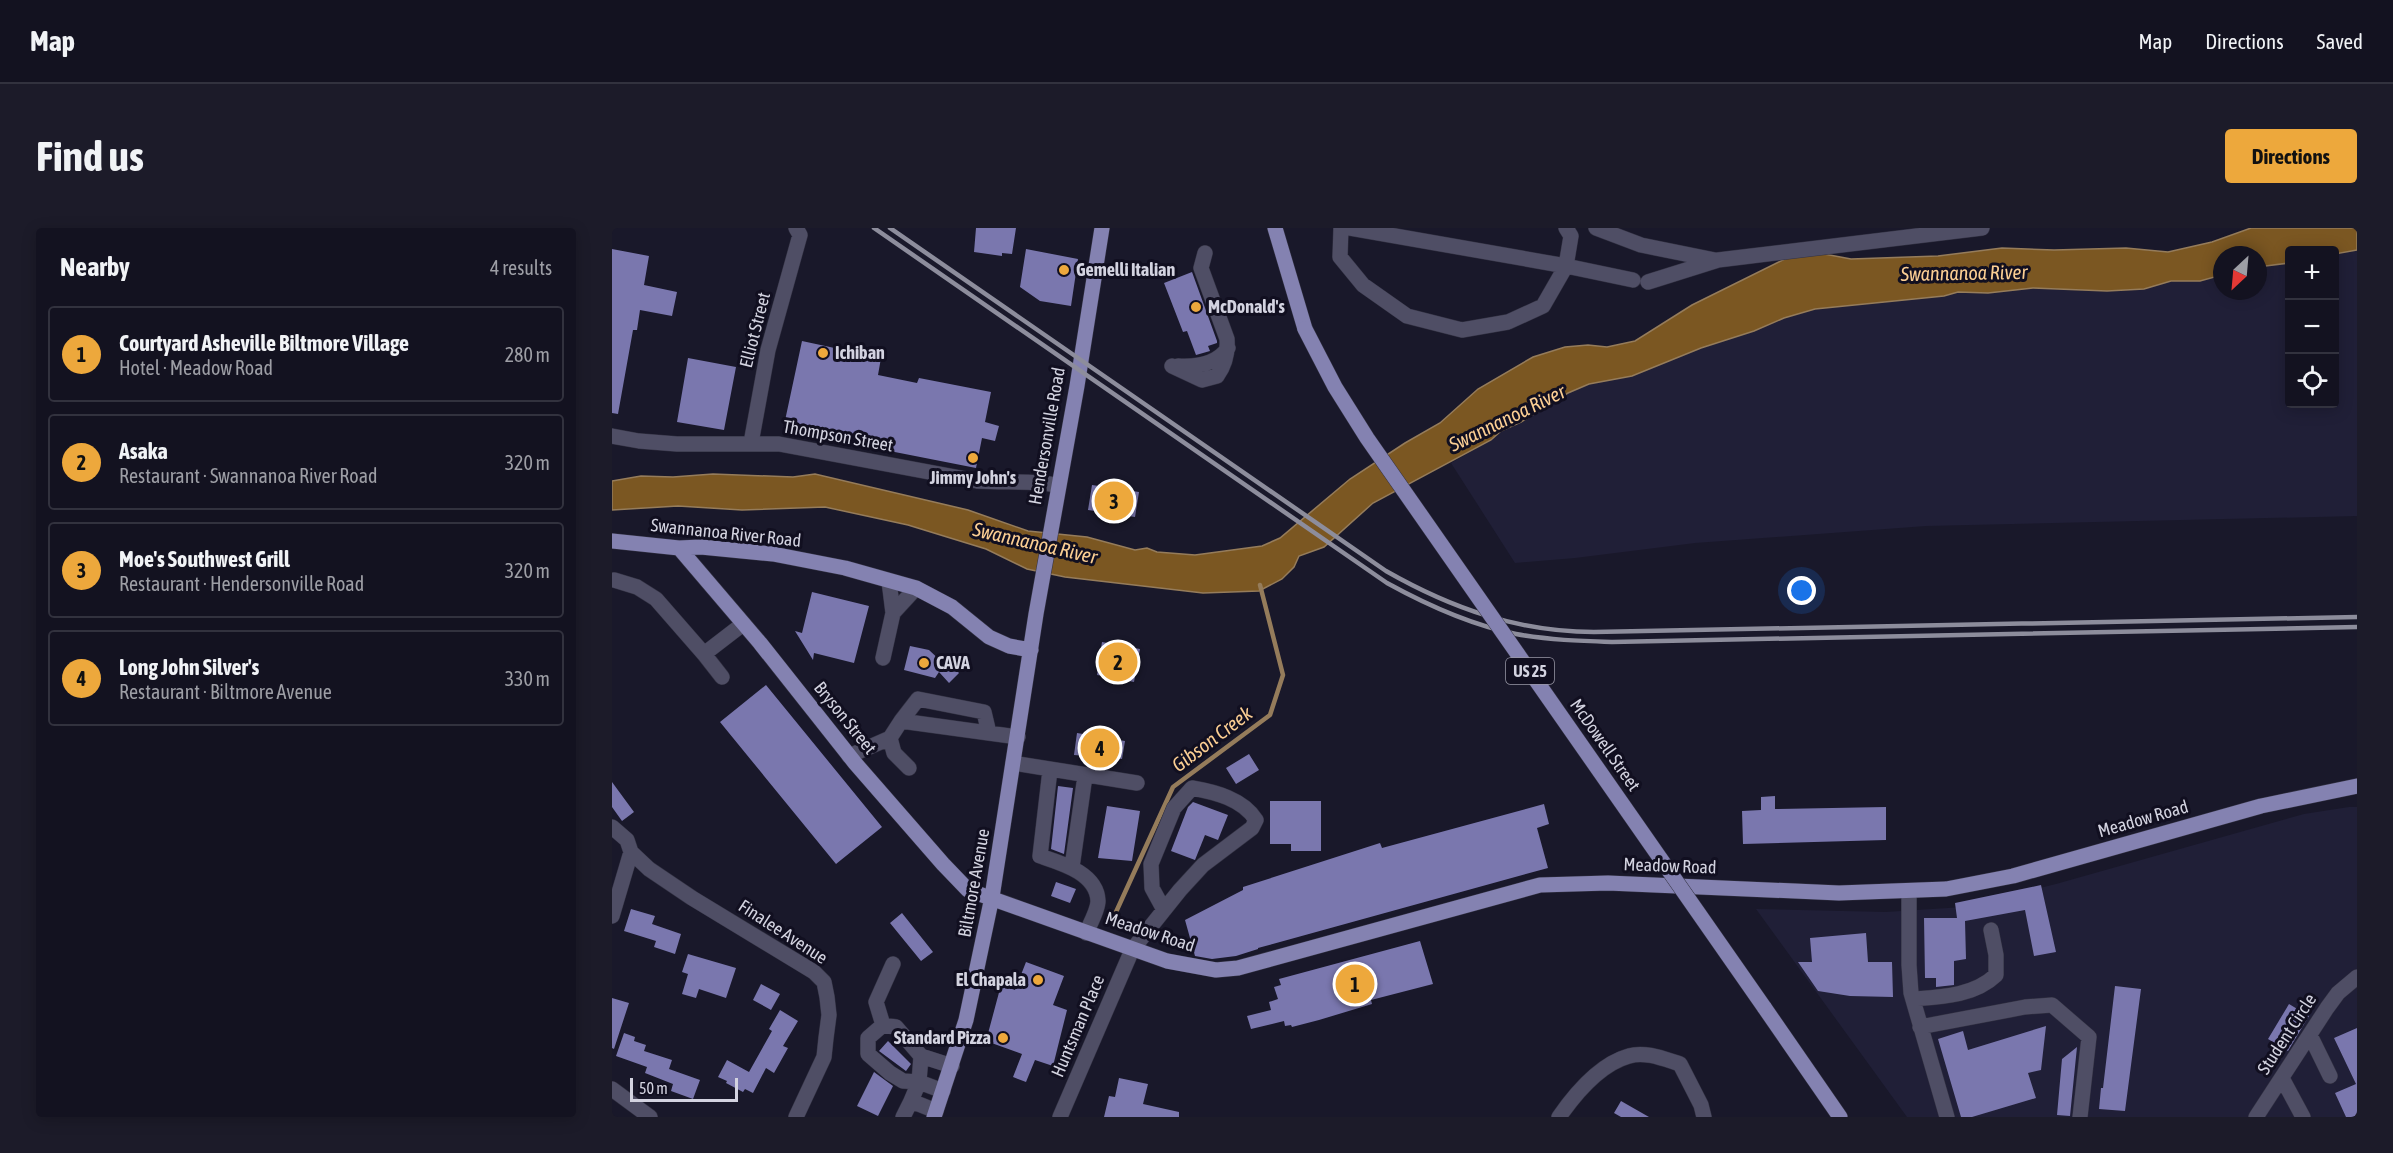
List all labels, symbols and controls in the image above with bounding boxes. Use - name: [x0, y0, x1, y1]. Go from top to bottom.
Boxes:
- text: Map: [30, 25, 75, 57]
- text: Map: [2138, 29, 2172, 53]
- text: Directions: [2205, 29, 2284, 53]
- text: Saved: [2317, 29, 2363, 53]
- button: Directions: [2225, 129, 2357, 183]
- text: Find us: [36, 132, 144, 180]
- north arrow: [2213, 246, 2267, 300]
- map controls: [2285, 246, 2339, 408]
- button: +: [2285, 246, 2339, 300]
- text: Nearby: [60, 252, 130, 282]
- text: 4 results: [490, 256, 552, 279]
- place label: Gemelli Italian: [1076, 259, 1175, 280]
- water label: Swannanoa River: [1899, 260, 2029, 285]
- marker: Gemelli Italian: [1057, 263, 1071, 277]
- street label: Elliot Street: [735, 290, 774, 370]
- place label: McDonald's: [1208, 296, 1285, 317]
- marker: McDonald's: [1189, 300, 1203, 314]
- button: −: [2285, 300, 2339, 354]
- text: Courtyard Asheville Biltmore Village: [119, 330, 409, 356]
- place label: Ichiban: [835, 342, 885, 363]
- text: 1: [77, 343, 86, 366]
- text: 280 m: [505, 343, 550, 366]
- marker: Ichiban: [816, 346, 830, 360]
- button: locate: [2285, 354, 2339, 408]
- text: Hotel · Meadow Road: [119, 356, 273, 379]
- street label: Hendersonville Road: [1024, 366, 1069, 506]
- water label: Swannanoa River: [1444, 379, 1570, 456]
- street label: Thompson Street: [781, 415, 895, 456]
- text: Asaka: [119, 438, 168, 464]
- text: 2: [77, 451, 86, 474]
- text: 320 m: [505, 451, 550, 474]
- marker: Jimmy John's: [966, 451, 980, 465]
- text: Restaurant · Swannanoa River Road: [119, 464, 378, 487]
- place label: Jimmy John's: [929, 467, 1017, 488]
- pin: 3: [1094, 478, 1134, 524]
- street label: Swannanoa River Road: [650, 514, 802, 551]
- water label: Swannanoa River: [970, 517, 1100, 568]
- text: Moe's Southwest Grill: [119, 546, 290, 572]
- text: 3: [77, 559, 86, 582]
- text: 320 m: [505, 559, 550, 582]
- text: Restaurant · Hendersonville Road: [119, 572, 364, 595]
- your location: [1787, 576, 1816, 605]
- pin: 2: [1098, 640, 1138, 684]
- place label: CAVA: [936, 652, 970, 673]
- text: Long John Silver's: [119, 654, 259, 680]
- marker: CAVA: [917, 656, 931, 670]
- road number: US 25: [1506, 658, 1554, 684]
- text: 4: [77, 667, 86, 690]
- text: 330 m: [505, 667, 550, 690]
- street label: Bryson Street: [810, 677, 881, 758]
- text: Restaurant · Biltmore Avenue: [119, 680, 332, 703]
- street label: McDowell Street: [1566, 695, 1645, 795]
- water label: Gibson Creek: [1167, 701, 1256, 776]
- pin: 4: [1080, 726, 1120, 770]
- street label: Meadow Road: [2095, 796, 2190, 841]
- street label: Biltmore Avenue: [954, 827, 993, 939]
- street label: Meadow Road: [1623, 853, 1717, 878]
- street label: Finalee Avenue: [735, 895, 832, 968]
- street label: Meadow Road: [1103, 907, 1198, 956]
- pin: 1: [1336, 962, 1374, 1006]
- place label: El Chapala: [956, 969, 1026, 990]
- street label: Huntsman Place: [1047, 972, 1108, 1080]
- marker: El Chapala: [1031, 973, 1045, 987]
- street label: Student Circle: [2253, 990, 2320, 1078]
- place label: Standard Pizza: [894, 1027, 991, 1048]
- marker: Standard Pizza: [996, 1031, 1010, 1045]
- scale bar: [630, 1075, 738, 1102]
- text: 50 m: [639, 1079, 668, 1097]

